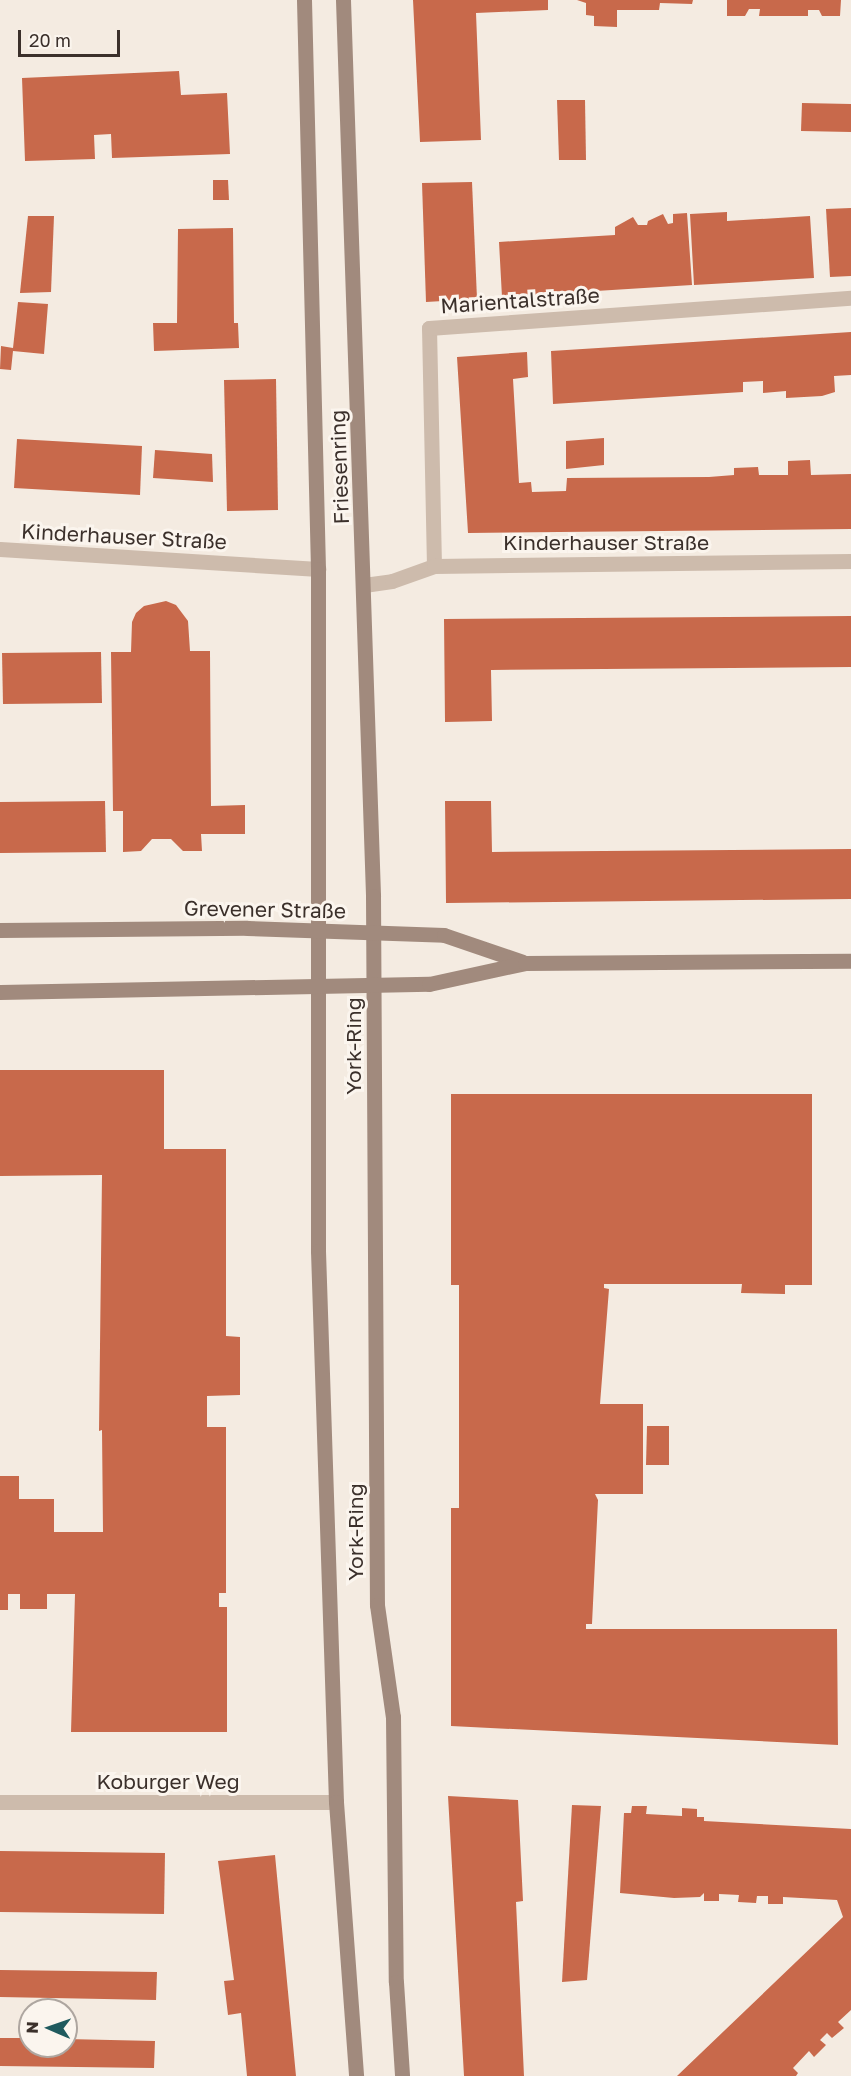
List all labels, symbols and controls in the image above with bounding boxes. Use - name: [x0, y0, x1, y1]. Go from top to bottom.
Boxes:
- scale bar: [21, 18, 123, 56]
- text: 20 m: [29, 29, 71, 51]
- street label: Marientalstraße: [440, 282, 600, 318]
- street label: Friesenring: [324, 409, 354, 525]
- street label: Kinderhauser Straße: [20, 518, 228, 554]
- street label: Kinderhauser Straße: [503, 529, 709, 555]
- street label: Grevener Straße: [184, 895, 346, 923]
- street label: York-Ring: [340, 997, 366, 1095]
- street label: York-Ring: [342, 1483, 368, 1581]
- street label: Koburger Weg: [96, 1768, 240, 1794]
- north arrow: [18, 1998, 78, 2058]
- text: N: [22, 2021, 42, 2034]

